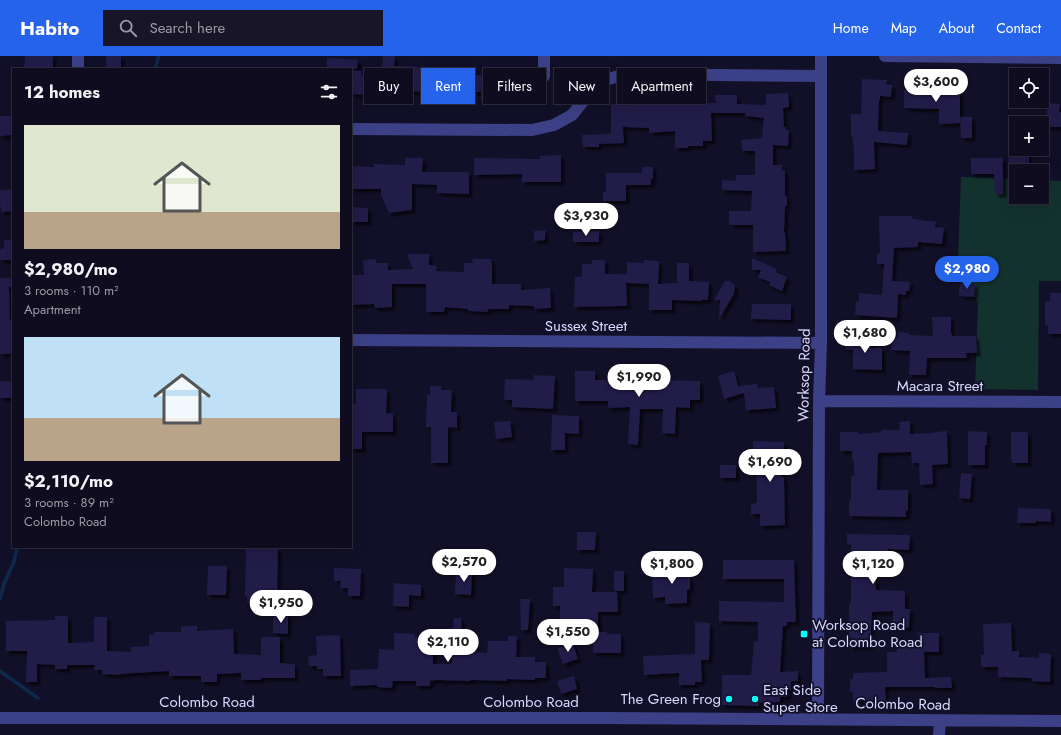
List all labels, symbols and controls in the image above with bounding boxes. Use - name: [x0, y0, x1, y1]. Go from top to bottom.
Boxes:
- search box: [103, 10, 383, 46]
- text: Habito: [20, 15, 79, 42]
- icon: search: [117, 17, 139, 39]
- text: Search here: [149, 17, 225, 39]
- text: Home: [833, 18, 869, 38]
- text: Map: [891, 18, 917, 38]
- text: About: [939, 18, 974, 38]
- text: Contact: [996, 18, 1041, 38]
- chip: Buy: [364, 68, 413, 104]
- chip: Rent: [421, 68, 475, 104]
- chip: Filters: [483, 68, 546, 104]
- chip: New: [554, 68, 609, 104]
- chip: Apartment: [617, 68, 706, 104]
- map controls: [1009, 68, 1049, 204]
- button: locate: [1009, 68, 1049, 108]
- pin: $3,600: [903, 69, 969, 103]
- text: $3,600: [913, 72, 959, 91]
- text: 12 homes: [24, 80, 100, 104]
- icon: filters: [318, 81, 340, 103]
- button: +: [1009, 116, 1049, 156]
- icon: home: [146, 151, 218, 223]
- button: −: [1009, 164, 1049, 204]
- pin: $3,930: [553, 203, 619, 237]
- text: $3,930: [563, 206, 609, 225]
- pin: $2,980: [934, 256, 1000, 290]
- text: $2,980/mo: [24, 257, 118, 281]
- text: $2,980: [944, 259, 990, 278]
- text: 3 rooms · 110 m²: [24, 281, 119, 300]
- text: Apartment: [24, 300, 81, 319]
- street label: Sussex Street: [545, 315, 628, 337]
- pin: $1,680: [832, 320, 898, 354]
- text: $1,680: [843, 323, 887, 342]
- street label: Worksop Road: [792, 328, 816, 422]
- icon: home: [146, 363, 218, 435]
- pin: $1,990: [606, 364, 672, 398]
- text: $1,990: [617, 367, 661, 386]
- street label: Macara Street: [897, 375, 984, 397]
- pin: $1,690: [737, 449, 803, 483]
- text: $1,690: [748, 452, 792, 471]
- text: $2,110/mo: [24, 469, 113, 493]
- text: 3 rooms · 89 m²: [24, 493, 114, 512]
- text: Colombo Road: [24, 512, 107, 531]
- pin: $2,570: [431, 549, 497, 583]
- pin: $1,800: [639, 551, 705, 585]
- pin: $1,120: [840, 551, 906, 585]
- text: $2,570: [441, 552, 487, 571]
- text: $1,800: [650, 554, 694, 573]
- text: $1,120: [852, 554, 894, 573]
- pin: $1,950: [248, 590, 314, 624]
- text: $1,950: [259, 593, 303, 612]
- place label: Worksop Road at Colombo Road: [812, 614, 923, 653]
- pin: $1,550: [535, 619, 601, 653]
- text: $1,550: [546, 622, 590, 641]
- pin: $2,110: [415, 629, 481, 663]
- marker: Worksop Road at Colombo Road: [799, 629, 809, 639]
- text: $2,110: [427, 632, 469, 651]
- place label: East Side Super Store: [763, 679, 838, 718]
- place label: The Green Frog: [621, 688, 721, 710]
- street label: Colombo Road: [159, 691, 255, 713]
- street label: Colombo Road: [483, 691, 579, 713]
- street label: Colombo Road: [855, 692, 951, 716]
- marker: The Green Frog: [724, 694, 734, 704]
- marker: East Side Super Store: [750, 694, 760, 704]

